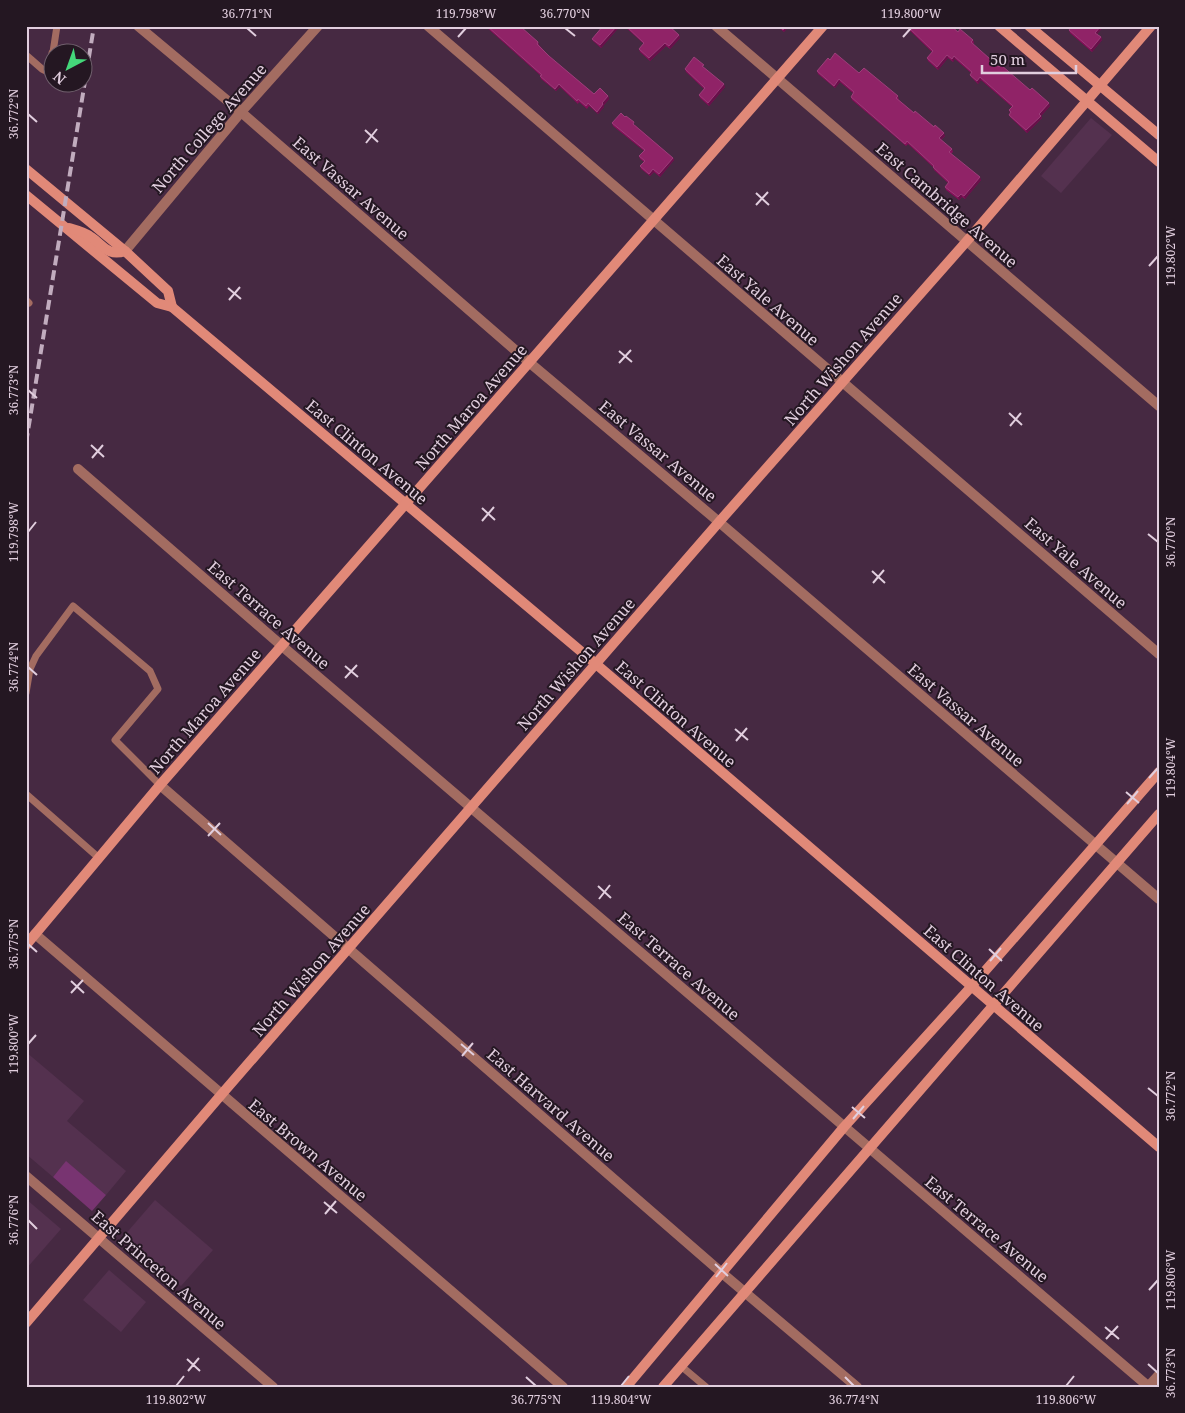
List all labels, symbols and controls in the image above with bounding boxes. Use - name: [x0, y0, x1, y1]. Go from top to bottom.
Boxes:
- text: 36.771°N: [222, 5, 272, 22]
- text: 119.798°W: [436, 5, 497, 22]
- text: 36.770°N: [540, 5, 590, 22]
- text: 119.800°W: [881, 5, 942, 22]
- north arrow: [42, 42, 92, 92]
- scale bar: [982, 42, 1076, 74]
- text: 50 m: [990, 49, 1025, 69]
- street label: North College Avenue: [147, 59, 271, 197]
- text: N: [49, 67, 70, 89]
- text: 36.772°N: [5, 89, 22, 139]
- street label: East Vassar Avenue: [288, 131, 414, 245]
- street label: East Cambridge Avenue: [872, 137, 1022, 273]
- text: 119.802°W: [1162, 225, 1179, 286]
- street label: East Yale Avenue: [712, 249, 824, 351]
- street label: North Wishon Avenue: [779, 288, 907, 430]
- street label: North Maroa Avenue: [410, 339, 532, 475]
- text: 36.773°N: [5, 365, 22, 415]
- street label: East Clinton Avenue: [301, 394, 433, 510]
- street label: East Vassar Avenue: [595, 395, 721, 507]
- text: 119.798°W: [5, 501, 22, 562]
- street label: East Yale Avenue: [1020, 512, 1132, 614]
- text: 36.770°N: [1162, 517, 1179, 567]
- street label: East Terrace Avenue: [203, 556, 335, 674]
- street label: North Wishon Avenue: [512, 593, 640, 735]
- text: 36.774°N: [5, 642, 22, 692]
- street label: North Maroa Avenue: [144, 643, 266, 779]
- street label: East Clinton Avenue: [611, 656, 741, 772]
- street label: East Vassar Avenue: [903, 658, 1029, 772]
- text: 119.804°W: [1162, 737, 1179, 798]
- street label: North Wishon Avenue: [247, 899, 375, 1041]
- street label: East Terrace Avenue: [613, 907, 745, 1025]
- text: 36.775°N: [5, 919, 22, 969]
- street label: East Clinton Avenue: [919, 920, 1049, 1036]
- text: 119.800°W: [5, 1013, 22, 1074]
- street label: East Harvard Avenue: [483, 1043, 619, 1167]
- text: 36.772°N: [1162, 1071, 1179, 1121]
- street label: East Brown Avenue: [244, 1094, 372, 1206]
- street label: East Terrace Avenue: [921, 1171, 1053, 1287]
- text: 36.776°N: [5, 1195, 22, 1245]
- street label: East Princeton Avenue: [87, 1205, 231, 1335]
- text: 119.806°W: [1162, 1249, 1179, 1310]
- text: 36.773°N: [1162, 1348, 1179, 1398]
- text: 119.802°W: [146, 1391, 207, 1408]
- text: 36.775°N: [511, 1391, 561, 1408]
- text: 119.804°W: [591, 1391, 652, 1408]
- text: 36.774°N: [829, 1391, 879, 1408]
- text: 119.806°W: [1036, 1391, 1097, 1408]

